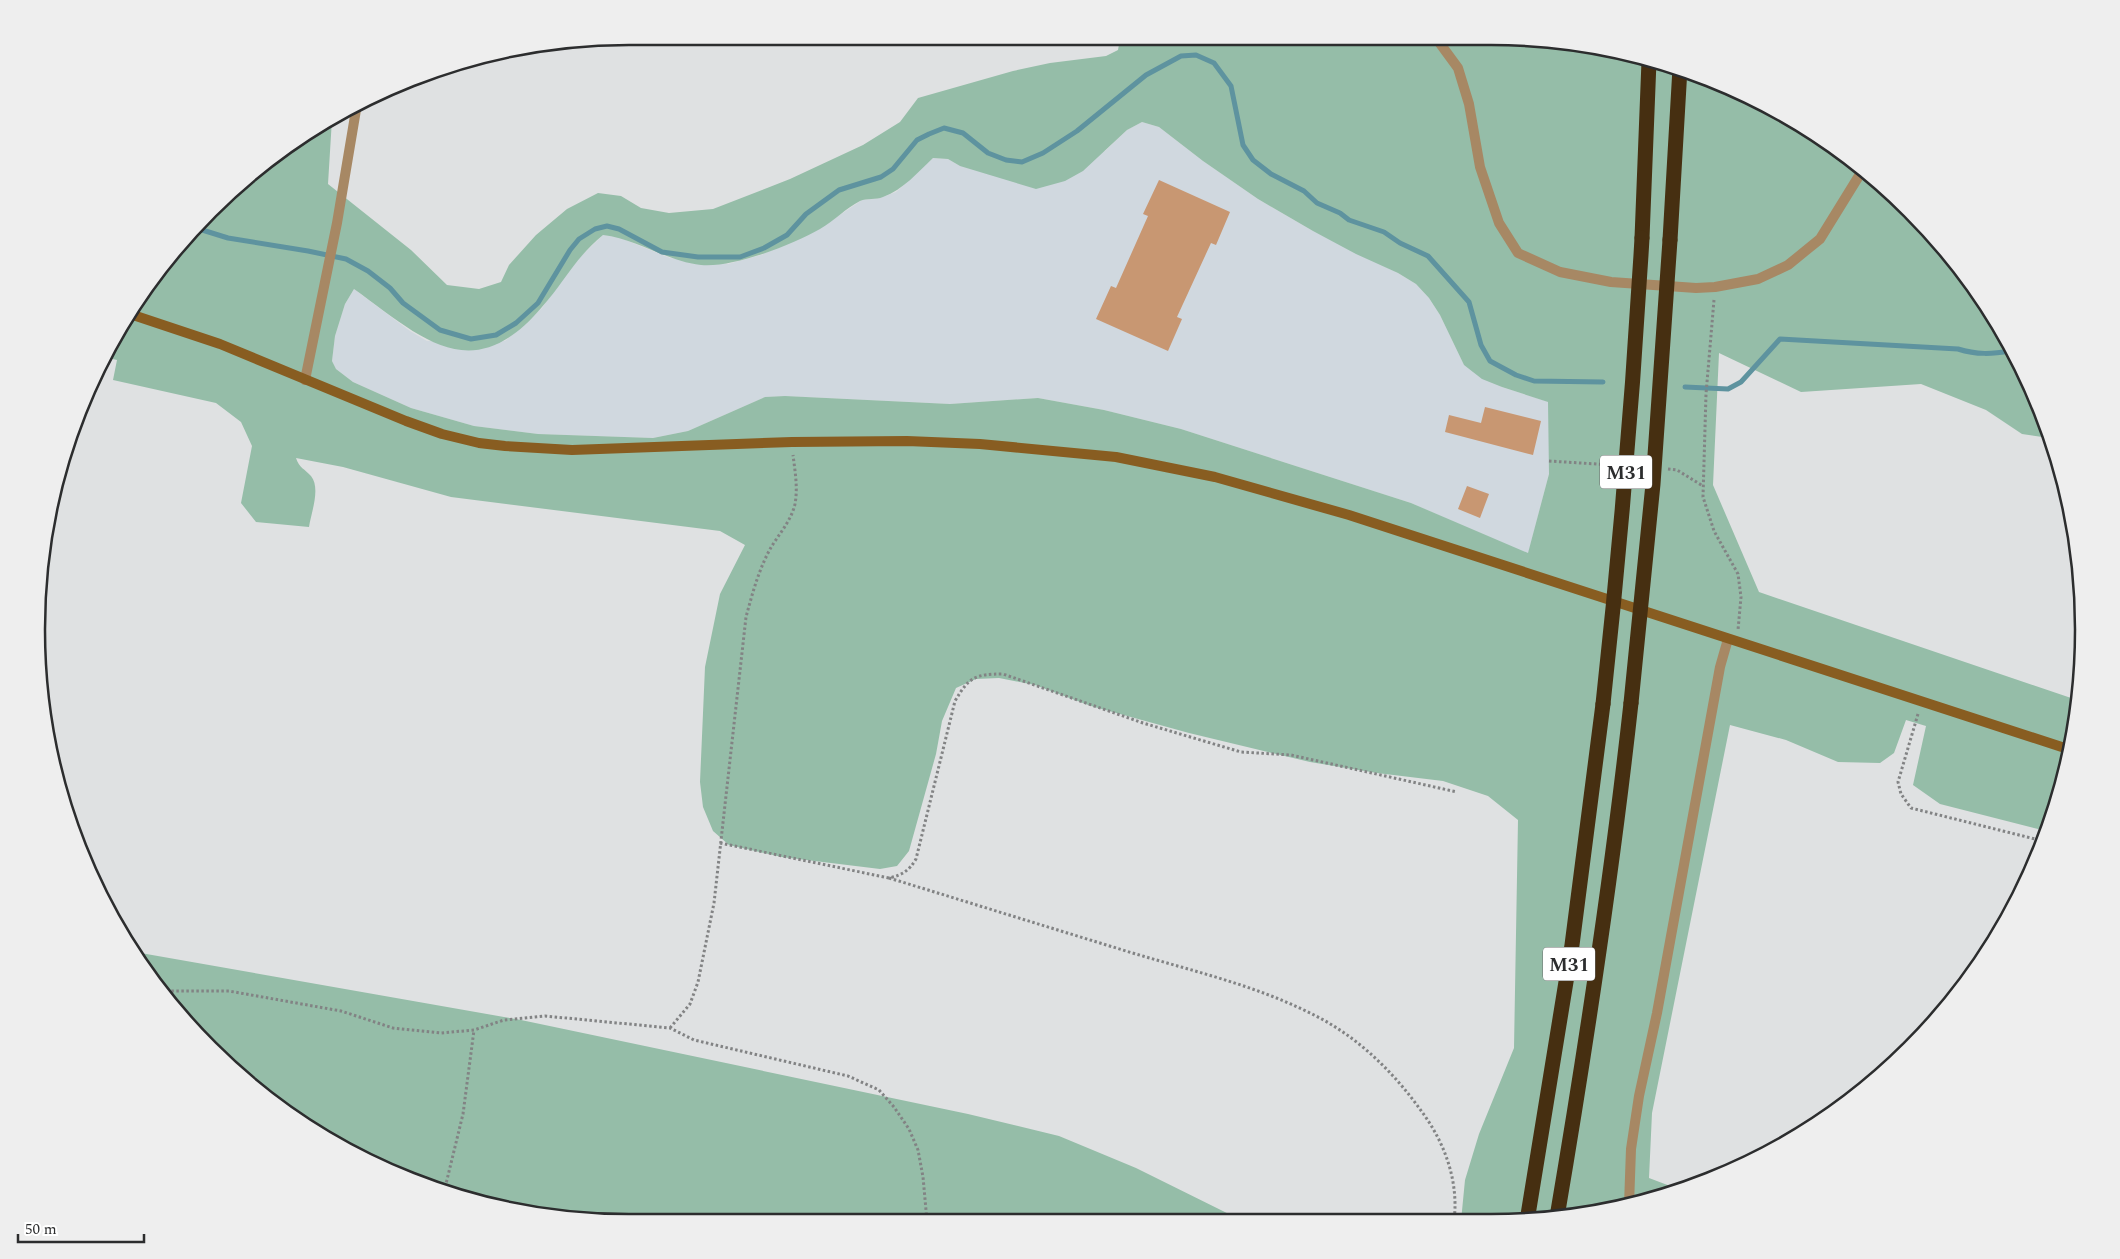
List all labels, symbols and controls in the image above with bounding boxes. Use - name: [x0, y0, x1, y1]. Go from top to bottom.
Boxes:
- road number: M31: [1600, 456, 1652, 488]
- road number: M31: [1543, 948, 1595, 981]
- scale bar: [18, 1212, 144, 1244]
- text: 50 m: [25, 1218, 57, 1241]

